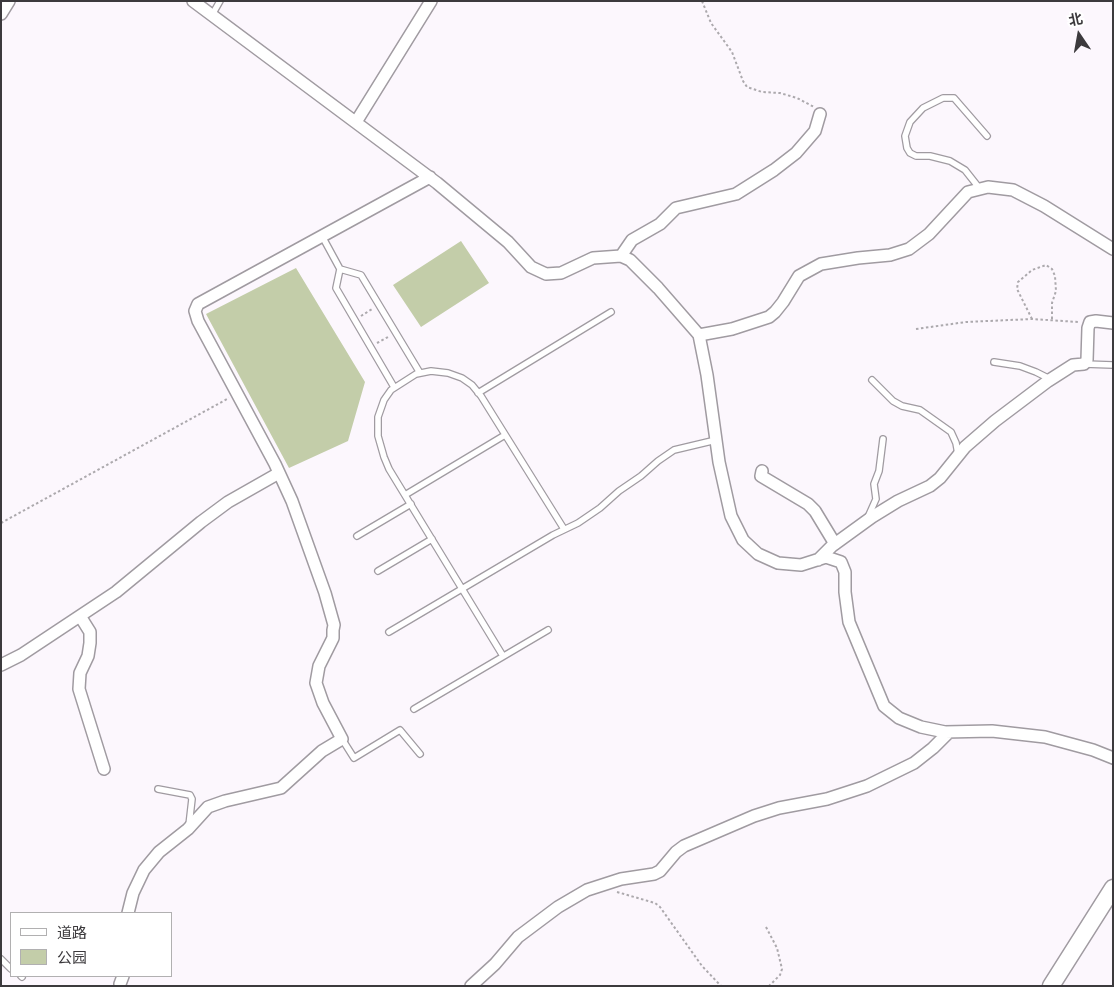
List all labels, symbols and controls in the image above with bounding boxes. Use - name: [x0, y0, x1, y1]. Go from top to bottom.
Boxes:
- north arrow: [1054, 10, 1104, 60]
- text: 北: [1067, 10, 1084, 30]
- legend: [10, 912, 172, 977]
- text: 道路: [57, 924, 87, 942]
- text: 公园: [57, 949, 87, 967]

